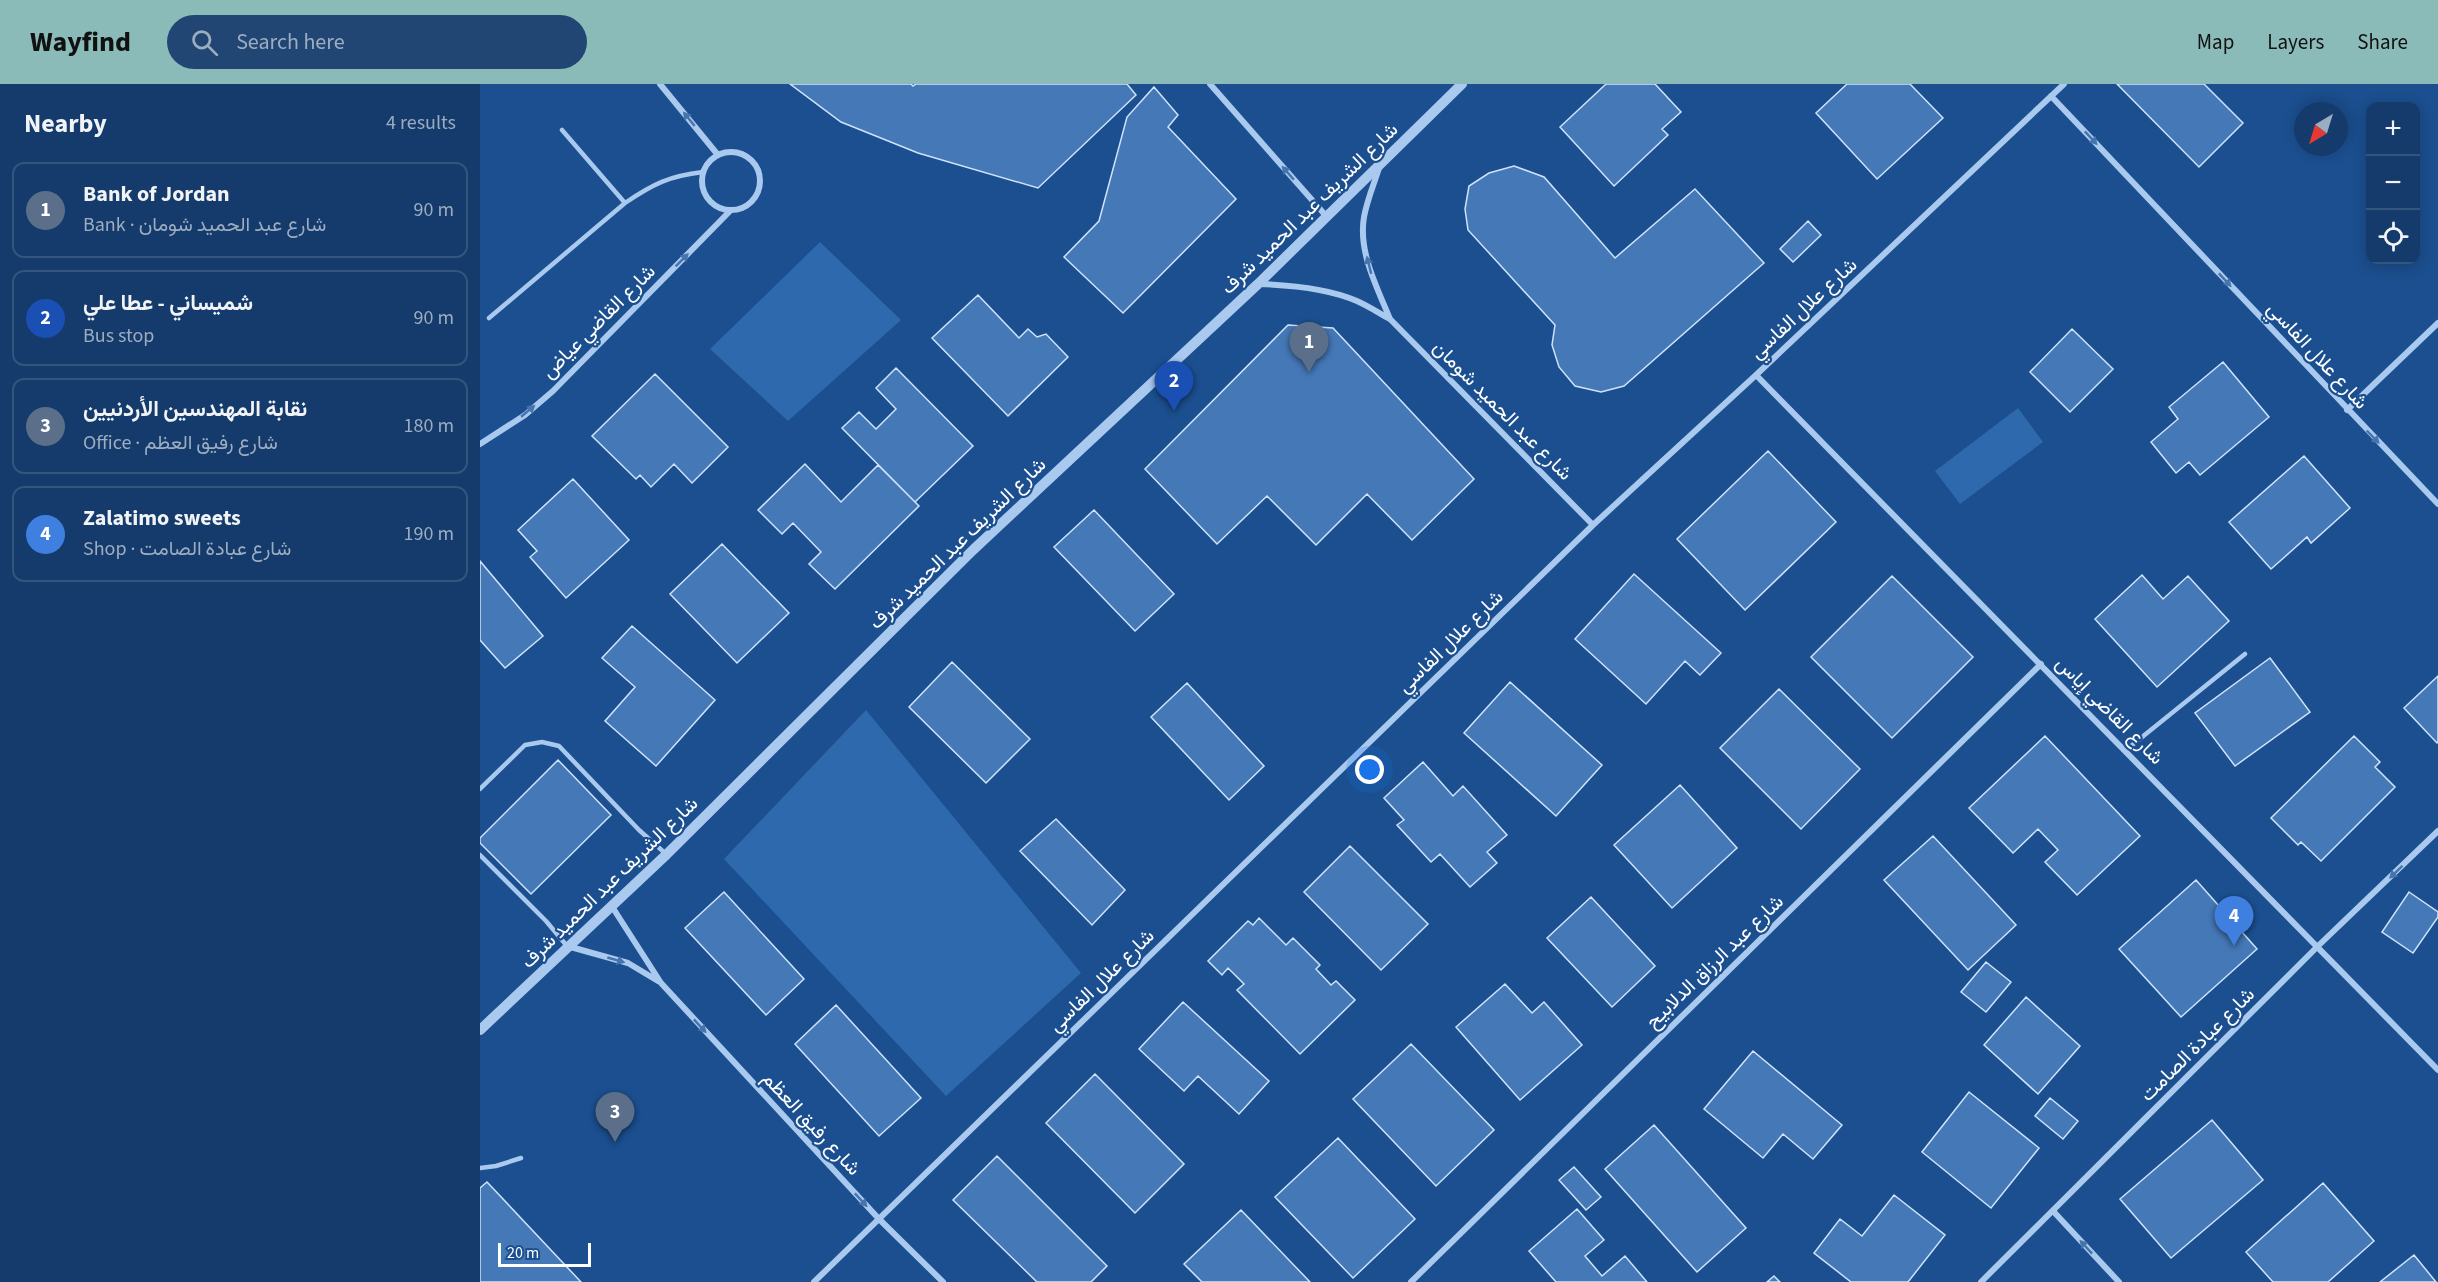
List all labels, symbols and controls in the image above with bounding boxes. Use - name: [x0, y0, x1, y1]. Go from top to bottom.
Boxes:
- search box: [167, 15, 587, 69]
- text: Wayfind: [30, 22, 131, 62]
- icon: search: [188, 26, 221, 59]
- text: Search here: [236, 26, 345, 58]
- text: Map: [2197, 27, 2234, 57]
- text: Layers: [2267, 27, 2324, 57]
- text: Share: [2357, 27, 2408, 57]
- north arrow: [2294, 102, 2348, 156]
- map controls: [2366, 102, 2420, 264]
- button: +: [2366, 102, 2420, 156]
- text: Nearby: [24, 105, 107, 142]
- text: 4 results: [386, 109, 456, 137]
- one-way arrow: [682, 111, 695, 127]
- street label: شارع الشريف عبد الحميد شرف: [1215, 116, 1405, 301]
- one-way arrow: [2084, 131, 2098, 145]
- button: −: [2366, 156, 2420, 210]
- one-way arrow: [1282, 166, 1295, 181]
- text: Bank of Jordan: [83, 178, 230, 210]
- text: 1: [40, 196, 51, 224]
- text: 90 m: [414, 196, 454, 224]
- button: locate: [2366, 210, 2420, 264]
- text: Bank · شارع عبد الحميد شومان: [83, 211, 326, 239]
- street label: شارع علال الفاسي: [1744, 251, 1865, 367]
- one-way arrow: [675, 252, 689, 267]
- one-way arrow: [1364, 256, 1374, 274]
- street label: شارع القاضي عياض: [535, 258, 664, 387]
- one-way arrow: [2218, 273, 2232, 288]
- text: شميساني - عطا علي: [83, 287, 253, 319]
- street label: شارع علال الفاسي: [2259, 296, 2375, 417]
- text: 2: [40, 304, 51, 332]
- text: 90 m: [414, 304, 454, 332]
- text: Bus stop: [83, 322, 154, 350]
- pin: 1: [1290, 322, 1328, 372]
- street label: شارع عبد الحميد شومان: [1426, 334, 1579, 487]
- pin: 2: [1154, 362, 1194, 411]
- text: نقابة المهندسين الأردنيين: [83, 393, 307, 425]
- one-way arrow: [520, 405, 536, 418]
- text: 3: [40, 412, 51, 440]
- text: 180 m: [404, 412, 454, 440]
- text: Office · شارع رفيق العظم: [83, 429, 278, 457]
- one-way arrow: [2366, 430, 2380, 444]
- street label: شارع الشريف عبد الحميد شرف: [863, 451, 1053, 636]
- text: Zalatimo sweets: [83, 502, 241, 534]
- text: 4: [40, 520, 51, 548]
- text: 190 m: [404, 520, 454, 548]
- text: Shop · شارع عبادة الصامت: [83, 535, 291, 563]
- street label: شارع علال الفاسي: [1391, 584, 1511, 701]
- street label: شارع القاضي إياس: [2047, 650, 2170, 773]
- your location: [1355, 755, 1384, 784]
- street label: شارع الشريف عبد الحميد شرف: [515, 790, 705, 975]
- one-way arrow: [2389, 864, 2403, 878]
- street label: شارع عبد الرزاق الدلابيح: [1639, 888, 1790, 1035]
- pin: 4: [2214, 896, 2254, 946]
- street label: شارع علال الفاسي: [1042, 923, 1162, 1040]
- one-way arrow: [607, 956, 625, 965]
- street label: شارع عبادة الصامت: [2134, 981, 2261, 1108]
- one-way arrow: [693, 1019, 707, 1033]
- street label: شارع رفيق العظم: [755, 1065, 867, 1182]
- pin: 3: [596, 1092, 634, 1142]
- one-way arrow: [854, 1192, 867, 1207]
- one-way arrow: [2079, 1239, 2093, 1254]
- scale bar: [498, 1240, 591, 1268]
- text: 20 m: [507, 1242, 539, 1264]

